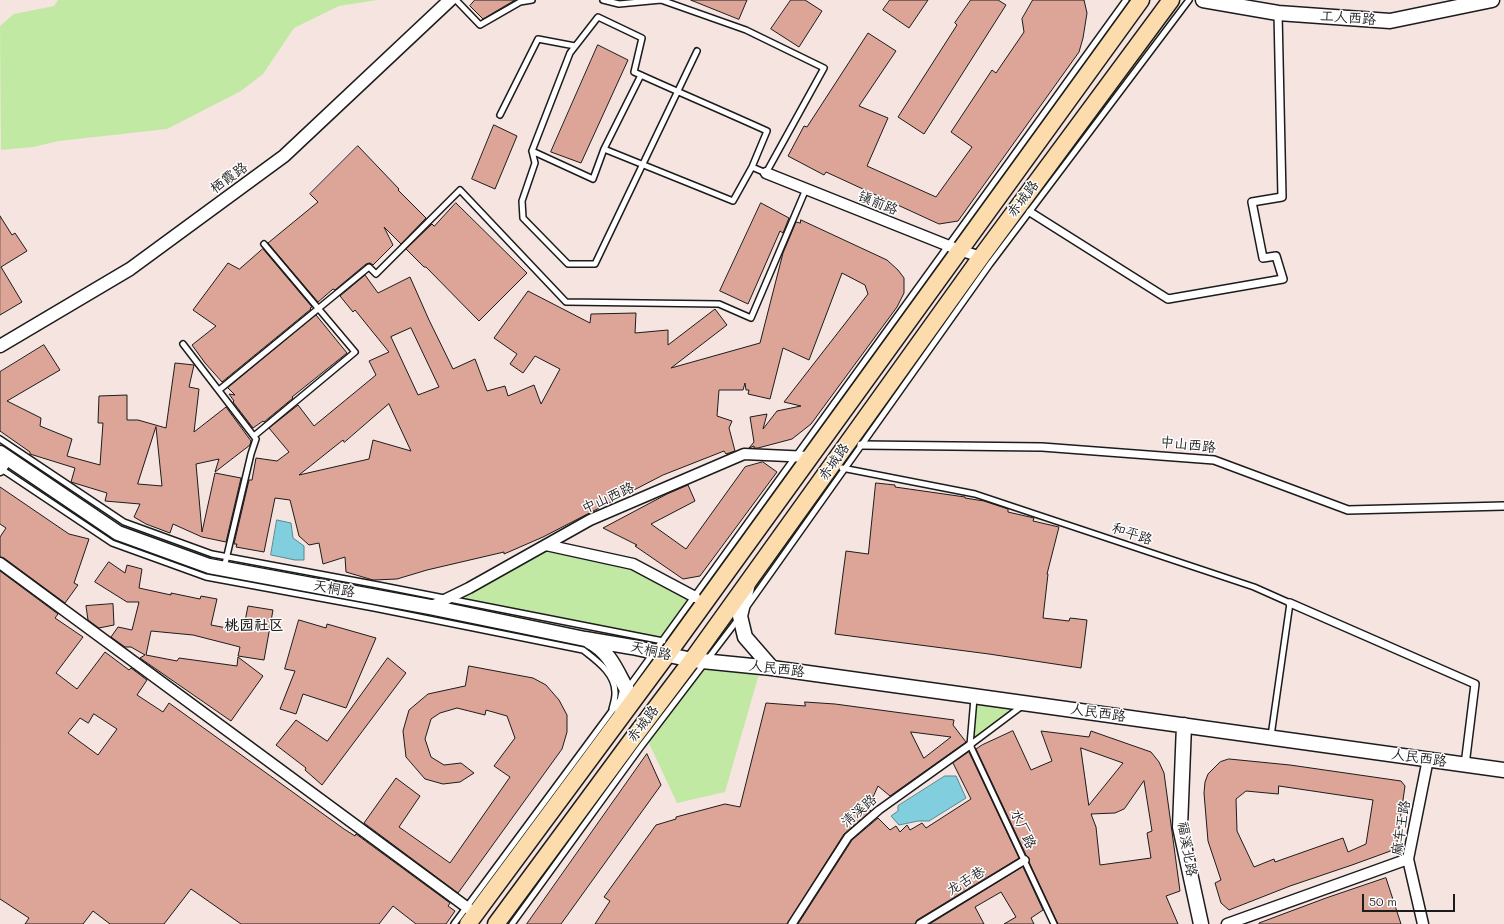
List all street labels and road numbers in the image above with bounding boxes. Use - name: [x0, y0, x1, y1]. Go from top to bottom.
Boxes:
- street label: 工人西路: [1319, 8, 1377, 28]
- street label: 栖霞路: [207, 159, 251, 197]
- street label: 赤城路: [1004, 177, 1042, 221]
- street label: 镇前路: [855, 187, 901, 219]
- street label: 中山西路: [1159, 434, 1217, 456]
- street label: 赤城路: [815, 440, 853, 484]
- street label: 中山西路: [579, 479, 637, 517]
- street label: 和平路: [1109, 520, 1155, 548]
- street label: 天桐路: [312, 577, 356, 601]
- street label: 天桐路: [629, 638, 673, 664]
- street label: 人民西路: [748, 657, 806, 681]
- street label: 人民西路: [1069, 701, 1127, 725]
- street label: 赤城路: [624, 702, 662, 746]
- street label: 人民西路: [1390, 746, 1448, 770]
- street label: 清溪路: [838, 791, 880, 831]
- street label: 麻车王路: [1388, 799, 1414, 857]
- street label: 水厂路: [1007, 806, 1039, 852]
- street label: 福溪北路: [1174, 820, 1200, 878]
- street label: 龙舌巷: [944, 863, 988, 899]

